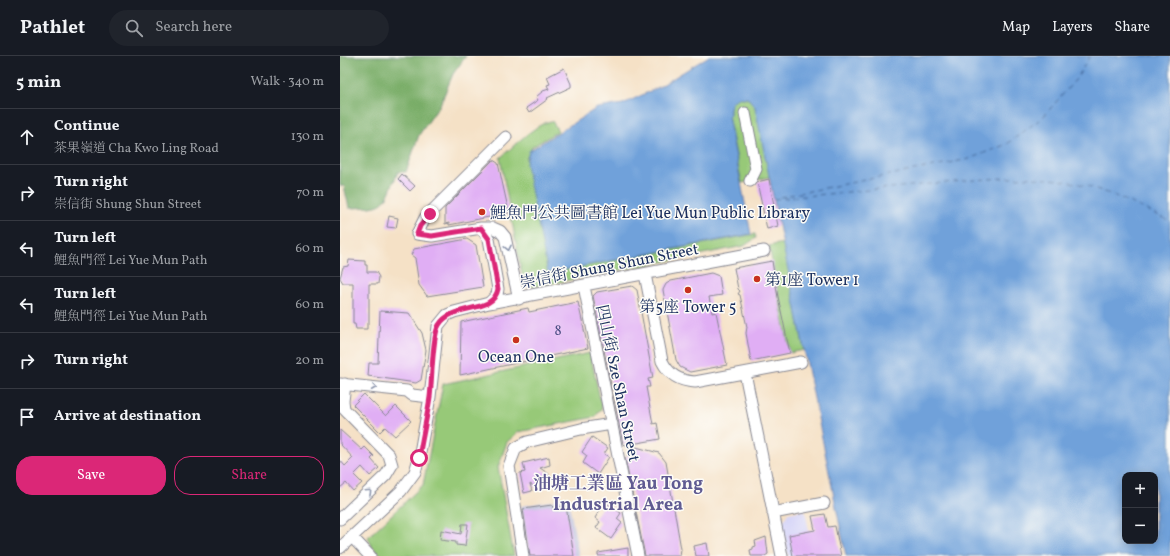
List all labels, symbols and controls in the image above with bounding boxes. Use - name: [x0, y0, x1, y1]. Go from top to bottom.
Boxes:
- search box: [109, 10, 389, 46]
- text: Pathlet: [20, 15, 85, 41]
- icon: search: [123, 17, 145, 39]
- text: Search here: [155, 17, 232, 38]
- text: Map: [1002, 18, 1030, 37]
- text: Layers: [1052, 18, 1092, 37]
- text: Share: [1114, 18, 1150, 37]
- text: 5 min: [16, 71, 61, 94]
- text: Walk · 340 m: [251, 73, 324, 91]
- text: Continue: [54, 116, 119, 137]
- icon: ahead: [16, 126, 38, 148]
- text: 130 m: [291, 128, 324, 146]
- text: 茶果嶺道 Cha Kwo Ling Road: [54, 140, 219, 158]
- text: Turn right: [54, 172, 128, 193]
- icon: right: [16, 182, 38, 204]
- text: 70 m: [296, 184, 324, 202]
- text: 崇信街 Shung Shun Street: [54, 196, 202, 214]
- place label: 鯉魚門公共圖書館 Lei Yue Mun Public Library: [490, 203, 810, 225]
- route end: [421, 205, 439, 223]
- marker: 鯉魚門公共圖書館 Lei Yue Mun Public Library: [477, 207, 487, 217]
- text: Turn left: [54, 228, 116, 249]
- icon: left: [16, 238, 38, 260]
- street label: 崇信街 Shung Shun Street: [518, 239, 701, 295]
- text: 60 m: [296, 240, 324, 258]
- one-way arrow: [503, 245, 511, 251]
- text: 鯉魚門徑 Lei Yue Mun Path: [54, 252, 207, 270]
- place label: 第1座 Tower 1: [765, 270, 859, 292]
- marker: 第1座 Tower 1: [752, 274, 762, 284]
- text: Turn left: [54, 284, 116, 305]
- marker: 第5座 Tower 5: [683, 285, 693, 295]
- icon: left: [16, 294, 38, 316]
- text: 60 m: [296, 296, 324, 314]
- place label: 第5座 Tower 5: [640, 297, 736, 319]
- street label: 四山街 Sze Shan Street: [590, 303, 645, 464]
- text: 鯉魚門徑 Lei Yue Mun Path: [54, 308, 207, 326]
- house number: 8: [554, 322, 562, 341]
- marker: Ocean One: [511, 335, 521, 345]
- place label: Ocean One: [478, 347, 554, 369]
- icon: right: [16, 350, 38, 372]
- text: Turn right: [54, 350, 128, 371]
- text: 20 m: [295, 352, 324, 370]
- one-way arrow: [371, 383, 377, 392]
- icon: arrive: [16, 406, 38, 428]
- text: Arrive at destination: [54, 406, 201, 427]
- route start: [410, 449, 428, 467]
- button: Save: [16, 456, 166, 495]
- button: Share: [174, 456, 324, 495]
- district label: 油塘工業區 Yau Tong Industrial Area: [533, 472, 703, 518]
- map controls: [1122, 472, 1158, 544]
- button: +: [1122, 472, 1158, 508]
- one-way arrow: [364, 490, 371, 497]
- button: −: [1122, 508, 1158, 544]

